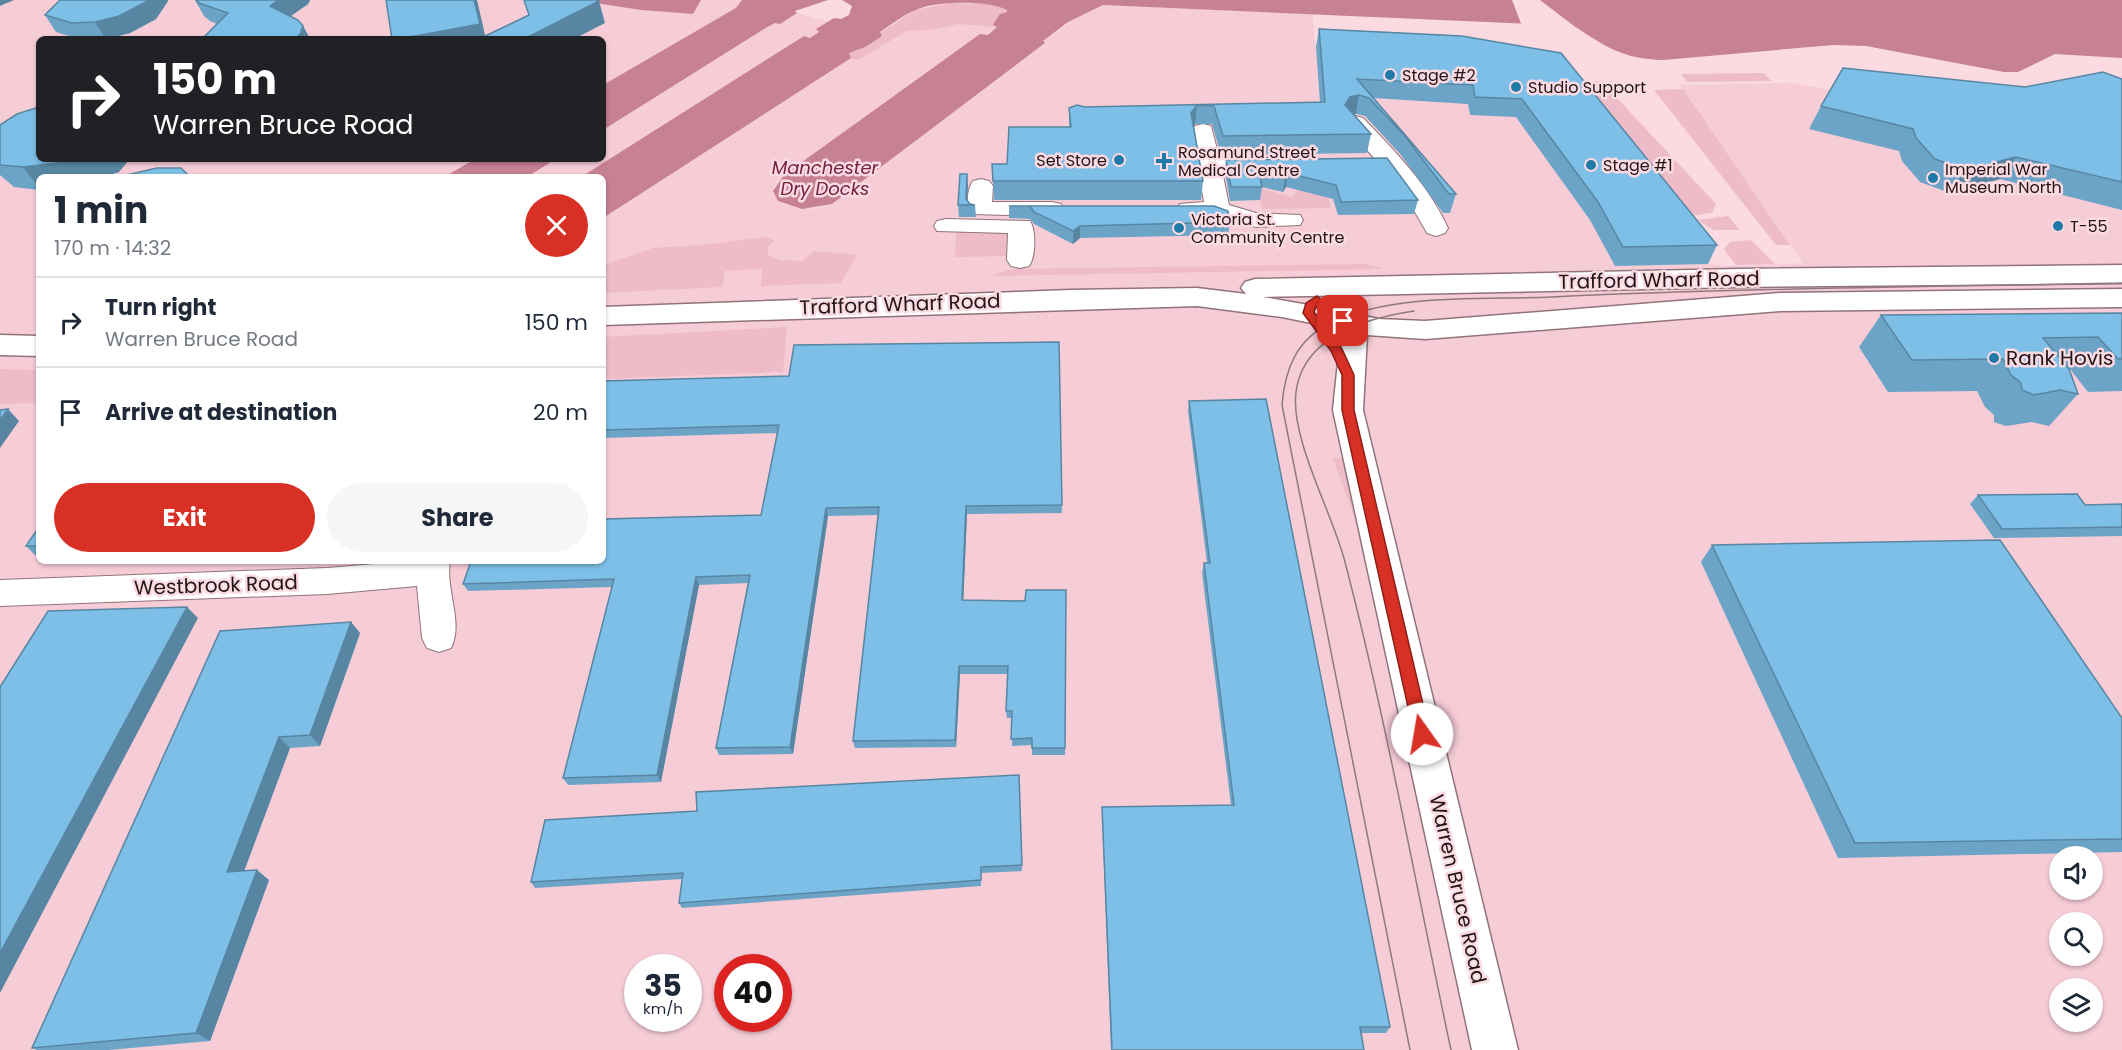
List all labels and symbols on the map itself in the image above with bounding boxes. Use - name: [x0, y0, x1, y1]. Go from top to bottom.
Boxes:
- place label: Stage #2: [1402, 64, 1476, 87]
- marker: Stage #2: [1383, 68, 1397, 82]
- place label: Studio Support: [1528, 76, 1646, 99]
- marker: Studio Support: [1509, 80, 1523, 94]
- place label: Rosamund Street Medical Centre: [1178, 141, 1316, 182]
- place label: Set Store: [1036, 149, 1107, 172]
- marker: Rosamund Street Medical Centre: [1155, 152, 1173, 170]
- marker: Set Store: [1112, 153, 1126, 167]
- place label: Stage #1: [1603, 154, 1673, 177]
- water label: Manchester Dry Docks: [772, 155, 880, 201]
- marker: Stage #1: [1584, 158, 1598, 172]
- place label: Imperial War Museum North: [1945, 158, 2062, 199]
- marker: Imperial War Museum North: [1926, 171, 1940, 185]
- place label: Victoria St. Community Centre: [1191, 208, 1344, 249]
- place label: T-55: [2070, 215, 2108, 238]
- marker: T-55: [2051, 219, 2065, 233]
- marker: Victoria St. Community Centre: [1172, 221, 1186, 235]
- street label: Trafford Wharf Road: [1558, 264, 1760, 296]
- street label: Trafford Wharf Road: [799, 286, 1001, 322]
- pin: [1317, 295, 1368, 346]
- place label: Rank Hovis: [2006, 344, 2113, 372]
- marker: Rank Hovis: [1987, 351, 2001, 365]
- street label: Westbrook Road: [134, 568, 298, 602]
- position arrow: [1390, 702, 1454, 766]
- street label: Warren Bruce Road: [1423, 792, 1493, 986]
- speed limit sign: 40: [714, 954, 792, 1032]

